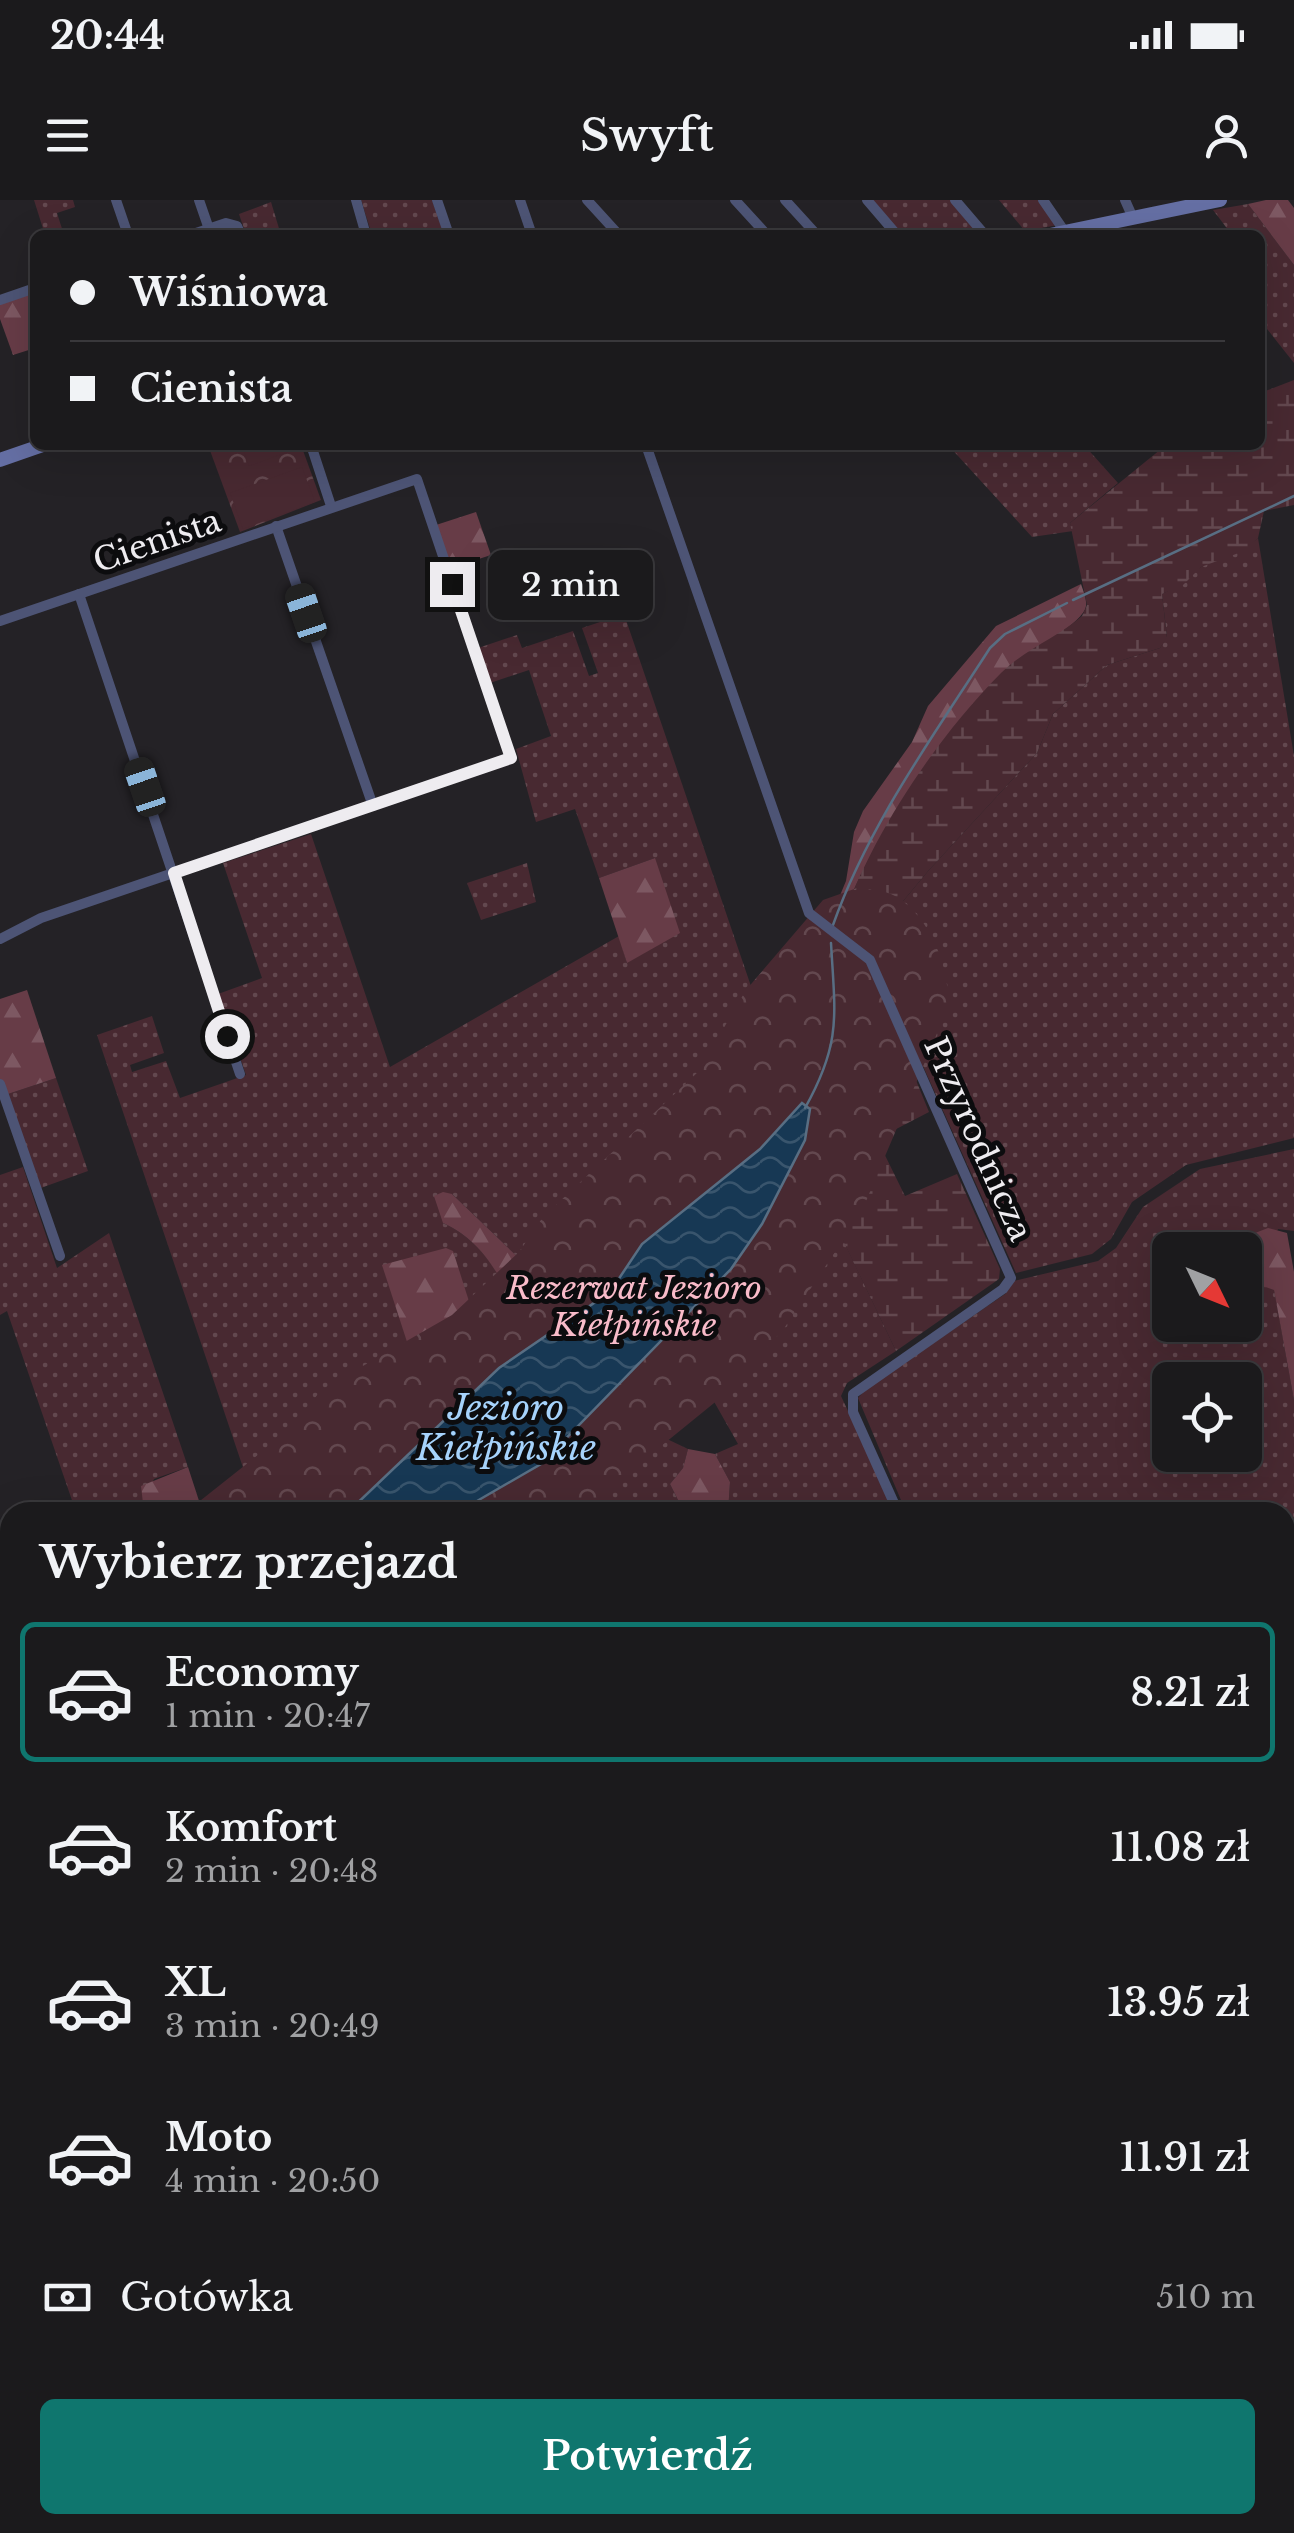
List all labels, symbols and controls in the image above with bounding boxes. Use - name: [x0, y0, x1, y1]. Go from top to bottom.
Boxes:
- text: 20:44: [50, 12, 165, 59]
- text: Swyft: [580, 107, 714, 163]
- icon: menu: [40, 108, 95, 163]
- icon: person: [1199, 108, 1254, 163]
- text: Wiśniowa: [130, 269, 328, 316]
- text: Cienista: [130, 365, 293, 412]
- street label: Cienista: [88, 500, 226, 581]
- callout: 2 min: [487, 549, 652, 619]
- route end: [430, 562, 475, 607]
- text: 2 min: [521, 565, 620, 605]
- car: [282, 580, 330, 646]
- car: [121, 754, 169, 820]
- route start: [205, 1014, 250, 1059]
- street label: Przyrodnicza: [915, 1031, 1041, 1247]
- north arrow: [1152, 1232, 1262, 1342]
- map controls: [1152, 1232, 1262, 1472]
- park label: Rezerwat Jezioro Kiełpińskie: [505, 1268, 762, 1345]
- button: locate: [1152, 1362, 1262, 1472]
- water label: Jezioro Kiełpińskie: [415, 1386, 596, 1469]
- text: Wybierz przejazd: [40, 1534, 458, 1590]
- icon: car: [45, 1647, 135, 1737]
- text: Economy: [165, 1649, 359, 1696]
- text: 8.21 zł: [1130, 1669, 1250, 1716]
- text: 1 min · 20:47: [165, 1696, 370, 1736]
- icon: car: [45, 1802, 135, 1892]
- text: Komfort: [165, 1804, 337, 1851]
- text: 11.08 zł: [1110, 1824, 1250, 1871]
- text: 2 min · 20:48: [165, 1851, 378, 1891]
- icon: car: [45, 1957, 135, 2047]
- text: XL: [165, 1959, 226, 2006]
- text: 13.95 zł: [1107, 1979, 1250, 2026]
- text: 3 min · 20:49: [165, 2006, 380, 2046]
- icon: car: [45, 2112, 135, 2202]
- text: Moto: [165, 2114, 272, 2161]
- text: 11.91 zł: [1120, 2134, 1250, 2181]
- text: 4 min · 20:50: [165, 2161, 380, 2201]
- icon: cash: [40, 2270, 95, 2325]
- text: Gotówka: [120, 2274, 293, 2321]
- text: 510 m: [1156, 2277, 1255, 2317]
- button: Potwierdź: [40, 2399, 1255, 2514]

